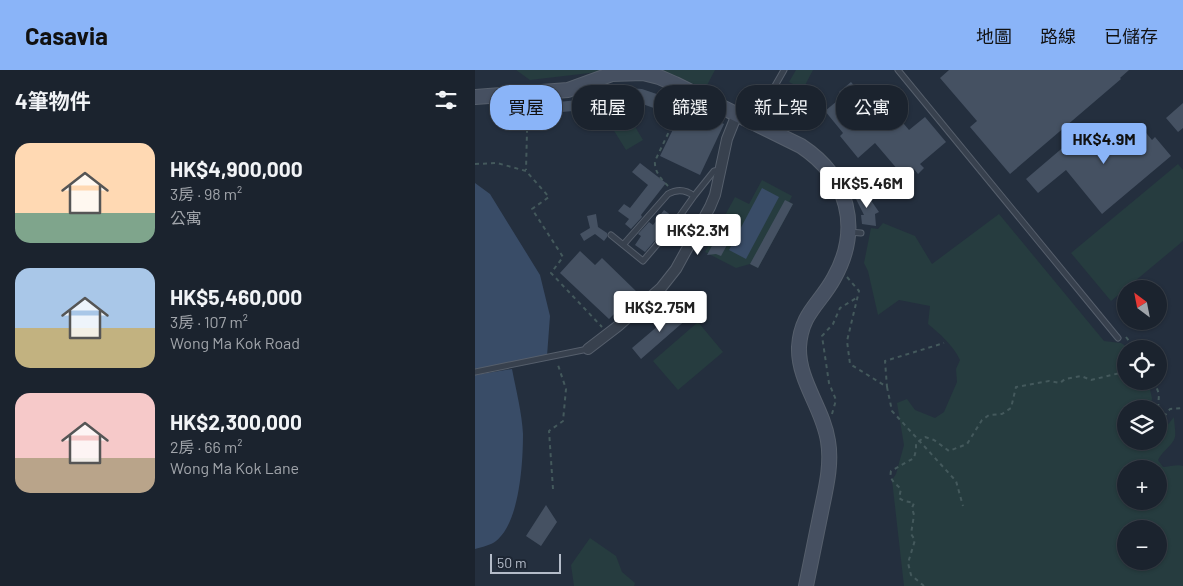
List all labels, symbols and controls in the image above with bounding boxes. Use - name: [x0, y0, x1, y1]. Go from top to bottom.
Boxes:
- text: Casavia: [25, 21, 108, 50]
- text: 地圖: [976, 25, 1012, 47]
- text: 路線: [1040, 25, 1076, 47]
- text: 已儲存: [1104, 25, 1158, 47]
- chip: 買屋: [490, 85, 562, 130]
- chip: 租屋: [572, 85, 644, 130]
- chip: 篩選: [654, 85, 726, 130]
- chip: 新上架: [736, 85, 826, 130]
- chip: 公寓: [836, 85, 908, 130]
- icon: filters: [432, 86, 460, 114]
- text: 4筆物件: [15, 88, 91, 113]
- pin: HK$4.9M: [1058, 122, 1150, 165]
- text: HK$4.9M: [1072, 129, 1136, 148]
- text: HK$4,900,000: [170, 156, 303, 181]
- icon: home: [55, 163, 115, 223]
- pin: HK$5.46M: [815, 166, 919, 209]
- text: HK$5.46M: [831, 173, 903, 192]
- text: 3房 · 98 m²: [170, 184, 242, 203]
- text: 公寓: [170, 208, 202, 227]
- pin: HK$2.3M: [652, 214, 744, 256]
- text: HK$2.3M: [667, 220, 729, 239]
- north arrow: [1117, 280, 1167, 330]
- map controls: [1117, 280, 1167, 570]
- text: HK$5,460,000: [170, 284, 302, 309]
- icon: home: [55, 288, 115, 348]
- pin: HK$2.75M: [608, 290, 712, 333]
- text: HK$2.75M: [625, 297, 695, 316]
- text: 3房 · 107 m²: [170, 312, 248, 331]
- text: Wong Ma Kok Road: [170, 333, 300, 352]
- button: locate: [1117, 340, 1167, 390]
- button: layers: [1117, 400, 1167, 450]
- text: HK$2,300,000: [170, 409, 302, 434]
- icon: home: [55, 413, 115, 473]
- text: 2房 · 66 m²: [170, 437, 242, 456]
- text: Wong Ma Kok Lane: [170, 458, 299, 477]
- button: +: [1117, 460, 1167, 510]
- button: −: [1117, 520, 1167, 570]
- scale bar: [490, 551, 561, 574]
- text: 50 m: [497, 554, 526, 571]

